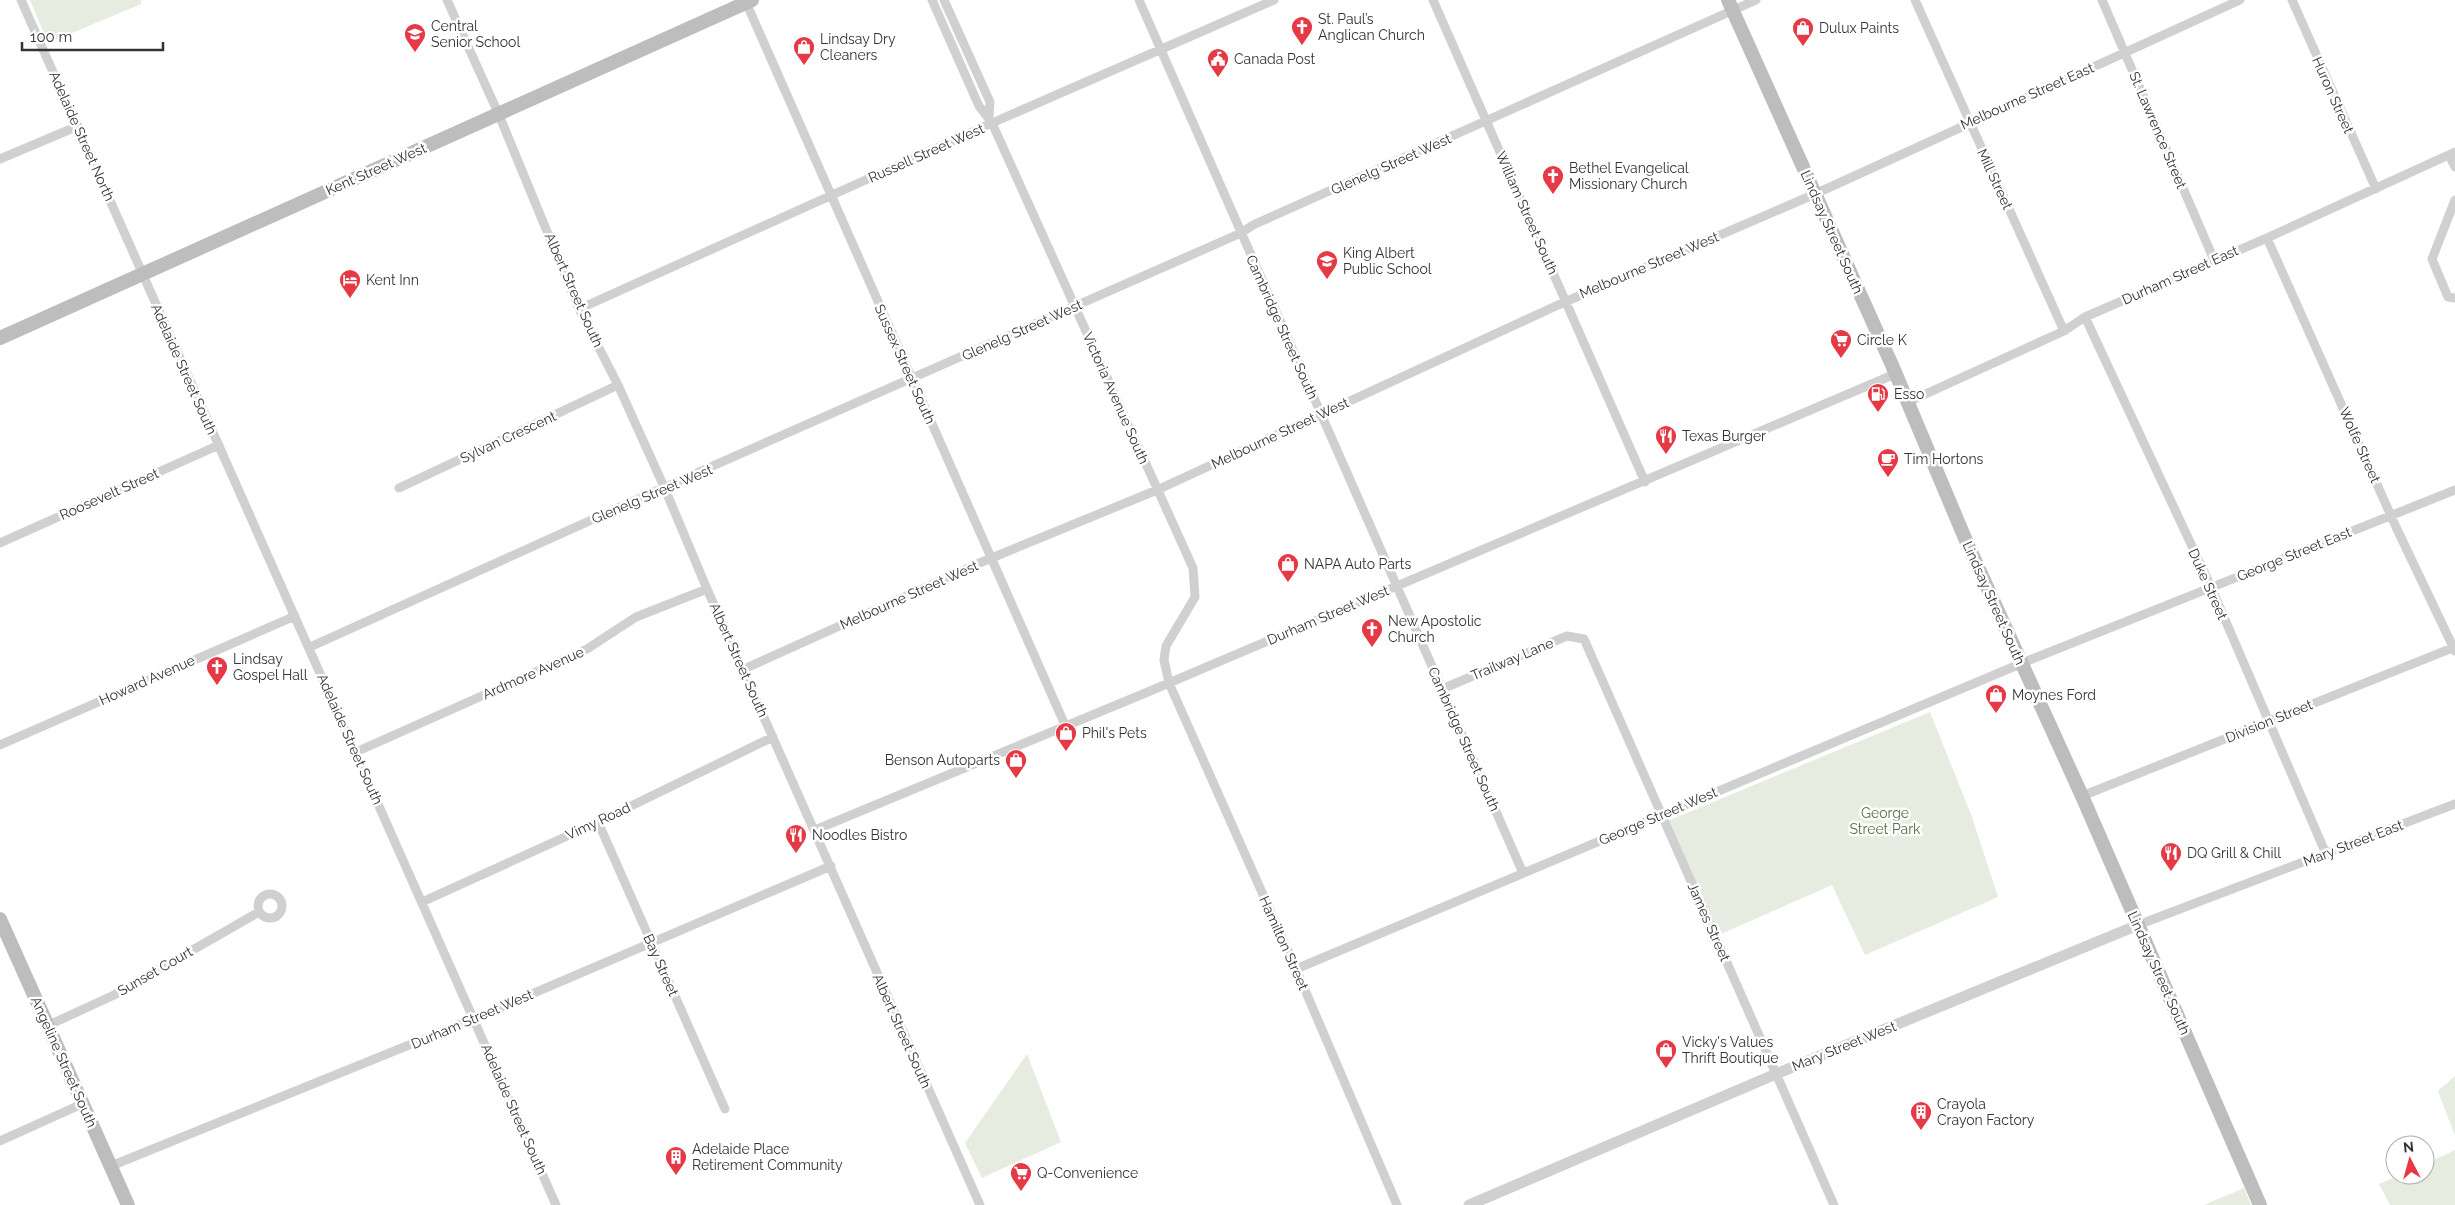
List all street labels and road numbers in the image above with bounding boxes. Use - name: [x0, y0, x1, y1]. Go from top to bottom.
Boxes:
- street label: Huron Street: [2309, 54, 2357, 136]
- street label: Melbourne Street East: [1958, 59, 2096, 133]
- street label: Adelaide Street North: [46, 69, 118, 203]
- street label: St. Lawrence Street: [2126, 69, 2190, 191]
- street label: Russell Street West: [866, 120, 987, 186]
- street label: Glenelg Street West: [1328, 130, 1454, 198]
- street label: Kent Street West: [323, 140, 429, 198]
- street label: Mill Street: [1974, 146, 2016, 212]
- street label: William Street South: [1493, 149, 1561, 277]
- street label: Lindsay Street South: [1798, 168, 1866, 296]
- street label: Melbourne Street West: [1577, 228, 1721, 302]
- street label: Albert Street South: [542, 230, 606, 350]
- street label: Durham Street East: [2119, 242, 2241, 308]
- street label: Cambridge Street South: [1243, 252, 1321, 402]
- street label: Glenelg Street West: [959, 296, 1085, 364]
- street label: Adelaide Street South: [148, 301, 220, 437]
- street label: Sussex Street South: [871, 302, 939, 426]
- street label: Victoria Avenue South: [1080, 330, 1152, 466]
- street label: Melbourne Street West: [1209, 394, 1351, 472]
- street label: Wolfe Street: [2336, 405, 2384, 485]
- street label: Sylvan Crescent: [458, 408, 559, 466]
- street label: Glenelg Street West: [589, 461, 715, 527]
- street label: Roosevelt Street: [57, 465, 161, 523]
- street label: George Street East: [2235, 524, 2354, 584]
- street label: Lindsay Street South: [1960, 539, 2028, 667]
- street label: Duke Street: [2185, 546, 2231, 622]
- street label: Melbourne Street West: [837, 557, 981, 633]
- street label: Durham Street West: [1265, 582, 1392, 648]
- street label: Albert Street South: [707, 600, 771, 720]
- street label: Trailway Lane: [1468, 634, 1556, 684]
- street label: Ardmore Avenue: [480, 643, 586, 703]
- street label: Howard Avenue: [97, 652, 197, 708]
- street label: Cambridge Street South: [1425, 664, 1503, 814]
- street label: Adelaide Street South: [314, 671, 386, 807]
- street label: Division Street: [2223, 696, 2315, 746]
- street label: George Street West: [1596, 784, 1720, 848]
- street label: Vimy Road: [563, 799, 633, 843]
- street label: Mary Street East: [2301, 817, 2405, 869]
- street label: James Street: [1685, 880, 1734, 964]
- street label: Hamilton Street: [1256, 894, 1312, 993]
- street label: Lindsay Street South: [2125, 909, 2193, 1037]
- street label: Bay Street: [640, 931, 682, 999]
- street label: Sunset Court: [115, 943, 196, 999]
- street label: Albert Street South: [870, 971, 934, 1091]
- street label: Durham Street West: [409, 986, 536, 1052]
- street label: Angeline Street South: [28, 994, 100, 1130]
- street label: Mary Street West: [1790, 1018, 1899, 1074]
- street label: Adelaide Street South: [478, 1041, 550, 1177]

